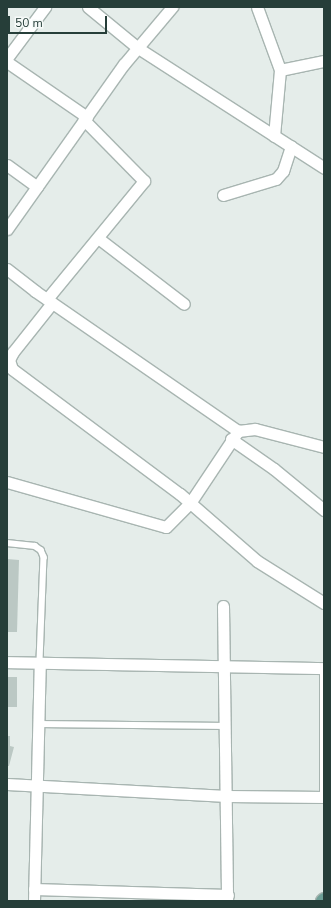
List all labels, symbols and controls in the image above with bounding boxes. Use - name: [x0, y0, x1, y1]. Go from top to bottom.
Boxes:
- scale bar: [10, 8, 109, 34]
- text: 50 m: [15, 15, 43, 31]

